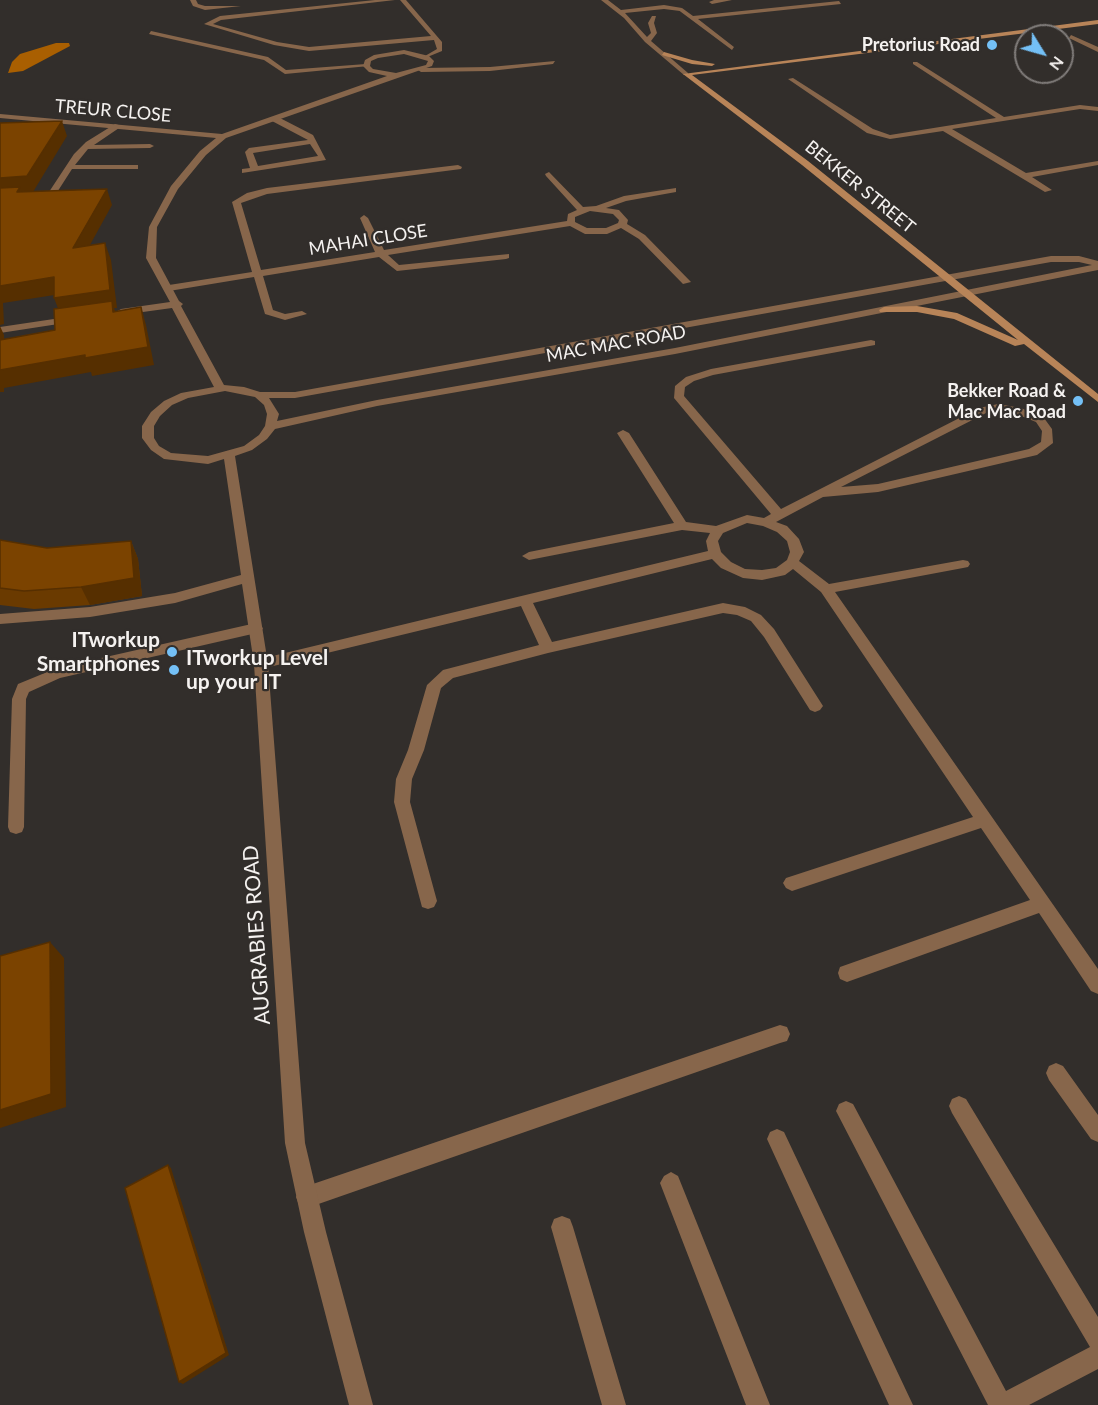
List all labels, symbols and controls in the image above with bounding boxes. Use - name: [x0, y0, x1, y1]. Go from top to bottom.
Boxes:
- north arrow: [1014, 24, 1074, 84]
- place label: Pretorius Road: [862, 34, 980, 56]
- marker: Pretorius Road: [985, 38, 999, 52]
- text: N: [1046, 53, 1068, 75]
- street label: TREUR CLOSE: [54, 95, 172, 127]
- street label: BEKKER STREET: [801, 136, 919, 238]
- street label: MAHAI CLOSE: [307, 220, 429, 260]
- street label: MAC MAC ROAD: [544, 321, 688, 367]
- place label: Bekker Road & Mac Mac Road: [947, 380, 1066, 422]
- marker: Bekker Road & Mac Mac Road: [1071, 394, 1085, 408]
- place label: ITworkup Smartphones: [37, 627, 160, 677]
- marker: ITworkup Smartphones: [165, 645, 179, 659]
- place label: ITworkup Level up your IT: [186, 645, 328, 695]
- marker: ITworkup Level up your IT: [167, 663, 181, 677]
- street label: AUGRABIES ROAD: [238, 844, 276, 1026]

